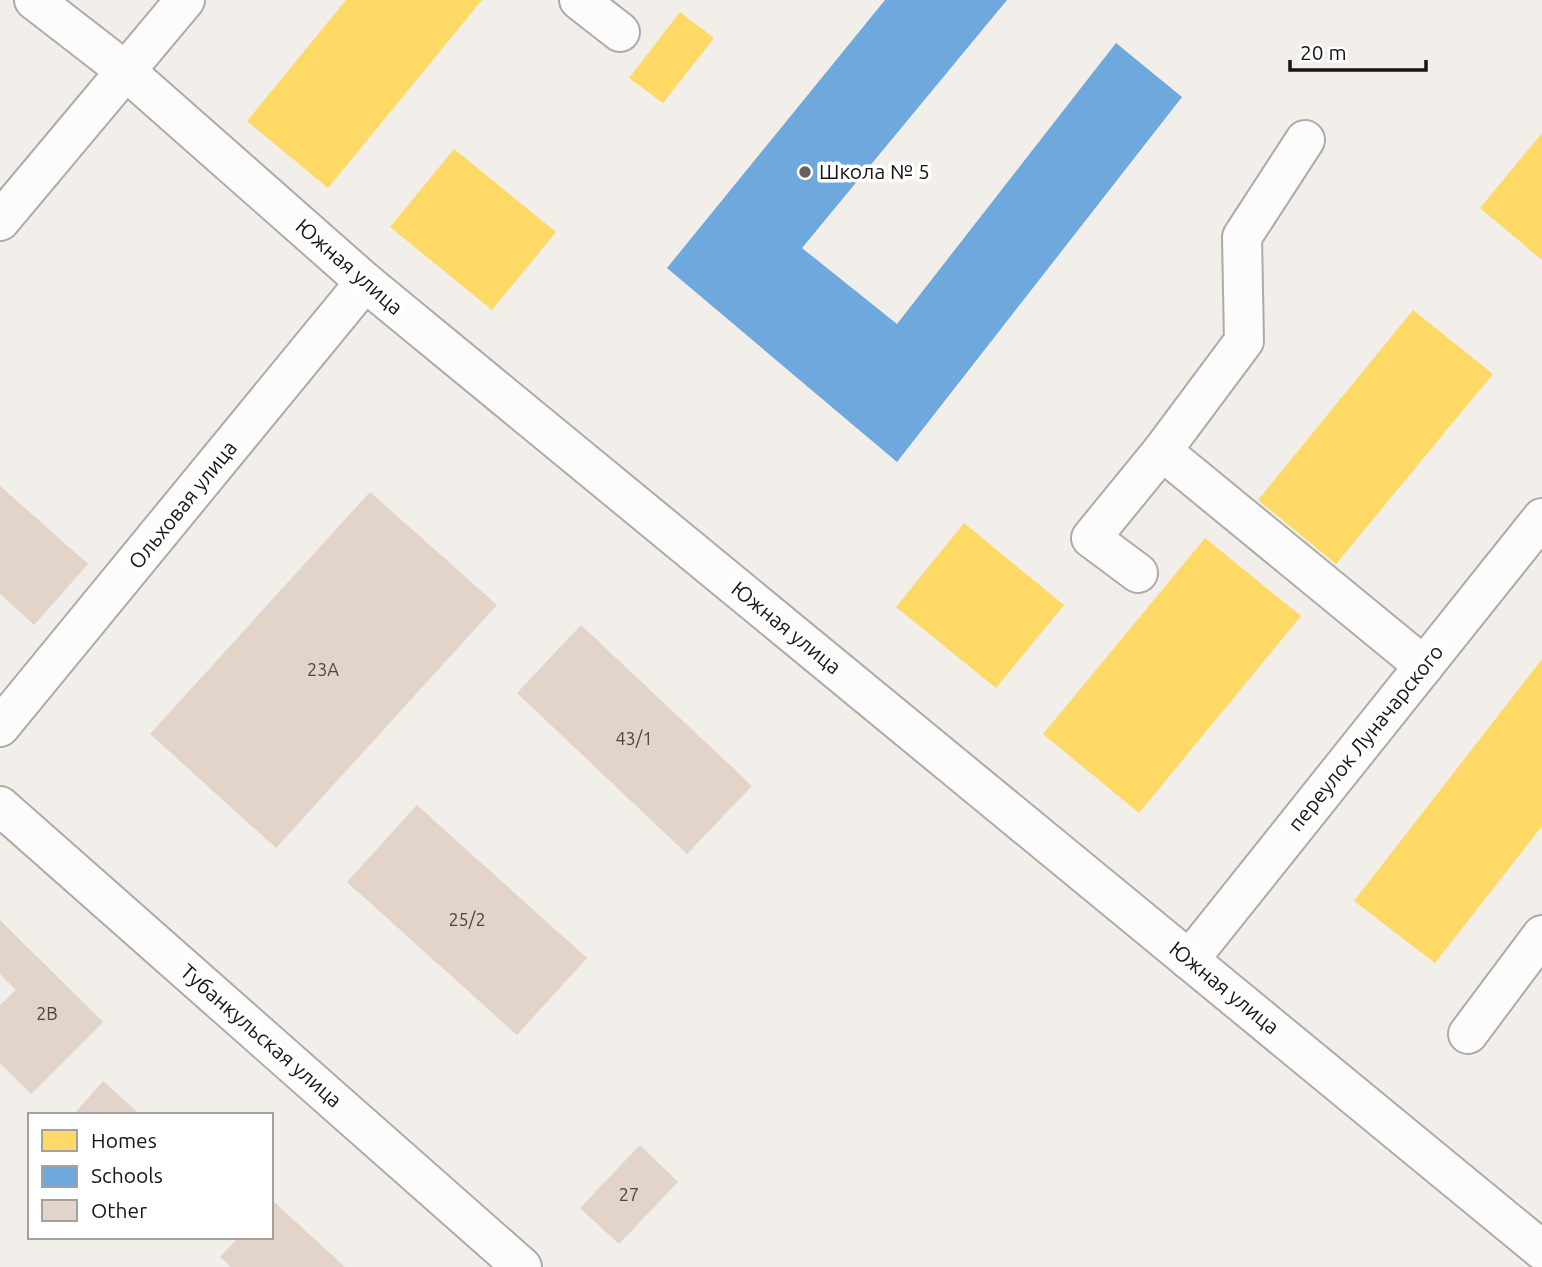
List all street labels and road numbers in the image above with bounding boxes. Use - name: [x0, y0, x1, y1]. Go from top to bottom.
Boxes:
- street label: Южная улица: [291, 213, 408, 319]
- street label: Ольховая улица: [123, 436, 241, 573]
- street label: Южная улица: [727, 576, 846, 679]
- street label: переулок Луначарского: [1283, 639, 1448, 835]
- street label: Южная улица: [1165, 936, 1284, 1039]
- street label: Тубанкульская улица: [176, 959, 347, 1112]

